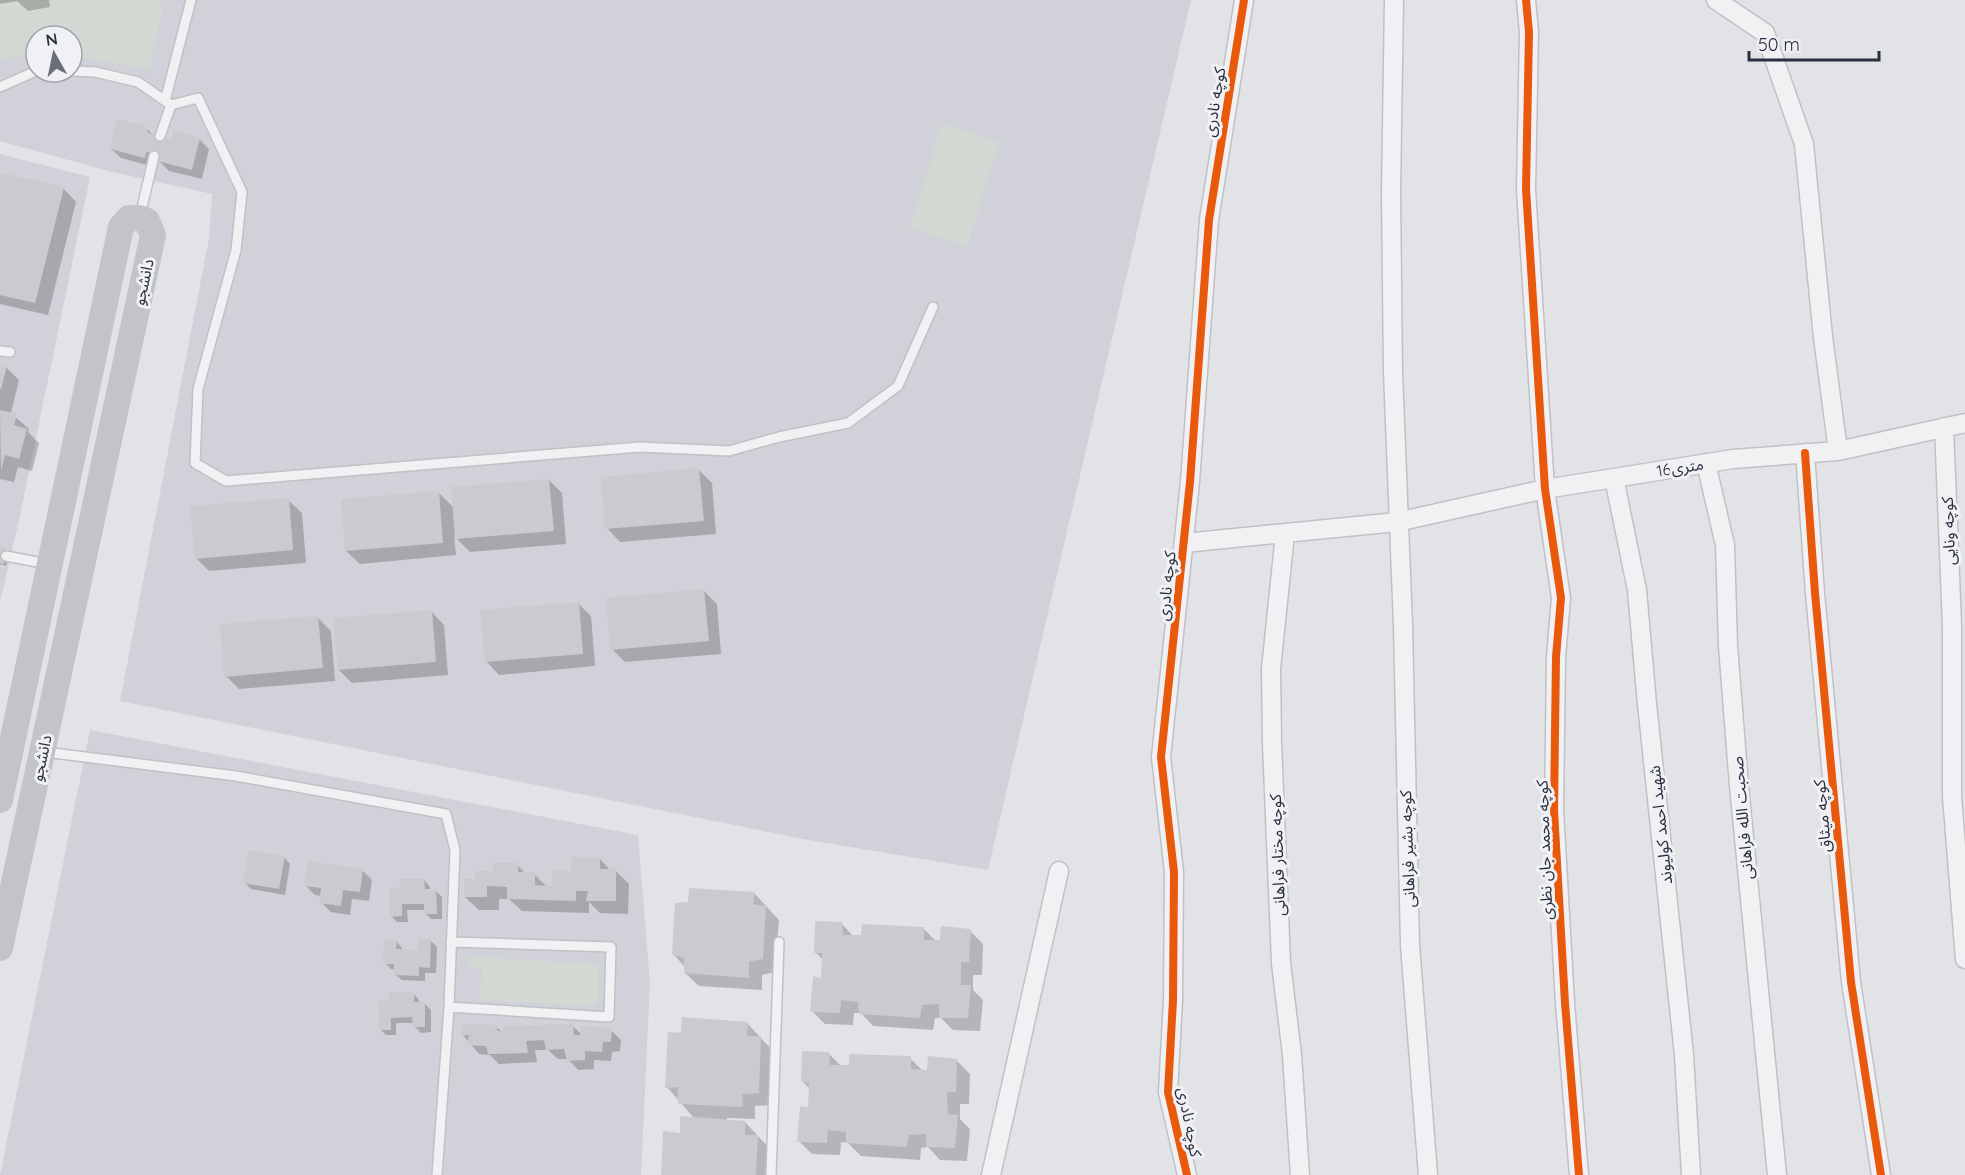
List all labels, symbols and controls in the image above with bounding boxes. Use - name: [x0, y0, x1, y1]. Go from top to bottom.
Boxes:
- north arrow: [24, 24, 84, 84]
- scale bar: [1749, 24, 1880, 62]
- text: N: [44, 28, 59, 50]
- text: 50 m: [1758, 33, 1800, 56]
- street label: کوچه نادری: [1199, 65, 1230, 138]
- street label: دانشجو: [128, 257, 158, 307]
- street label: 16متری: [1655, 453, 1705, 481]
- street label: کوچه ونایی: [1937, 496, 1960, 566]
- street label: کوچه نادری: [1152, 550, 1181, 622]
- street label: دانشجو: [26, 733, 56, 783]
- street label: صحبت الله فراهانی: [1727, 756, 1757, 880]
- street label: شهید احمد کولیوند: [1644, 765, 1676, 885]
- street label: کوچه میثاق: [1809, 778, 1836, 853]
- street label: کوچه محمد جان نظری: [1532, 779, 1557, 920]
- street label: کوچه بشیر فراهانی: [1395, 790, 1420, 908]
- street label: کوچه مختار فراهانی: [1265, 793, 1290, 916]
- street label: کوچه نادری: [1172, 1086, 1207, 1159]

